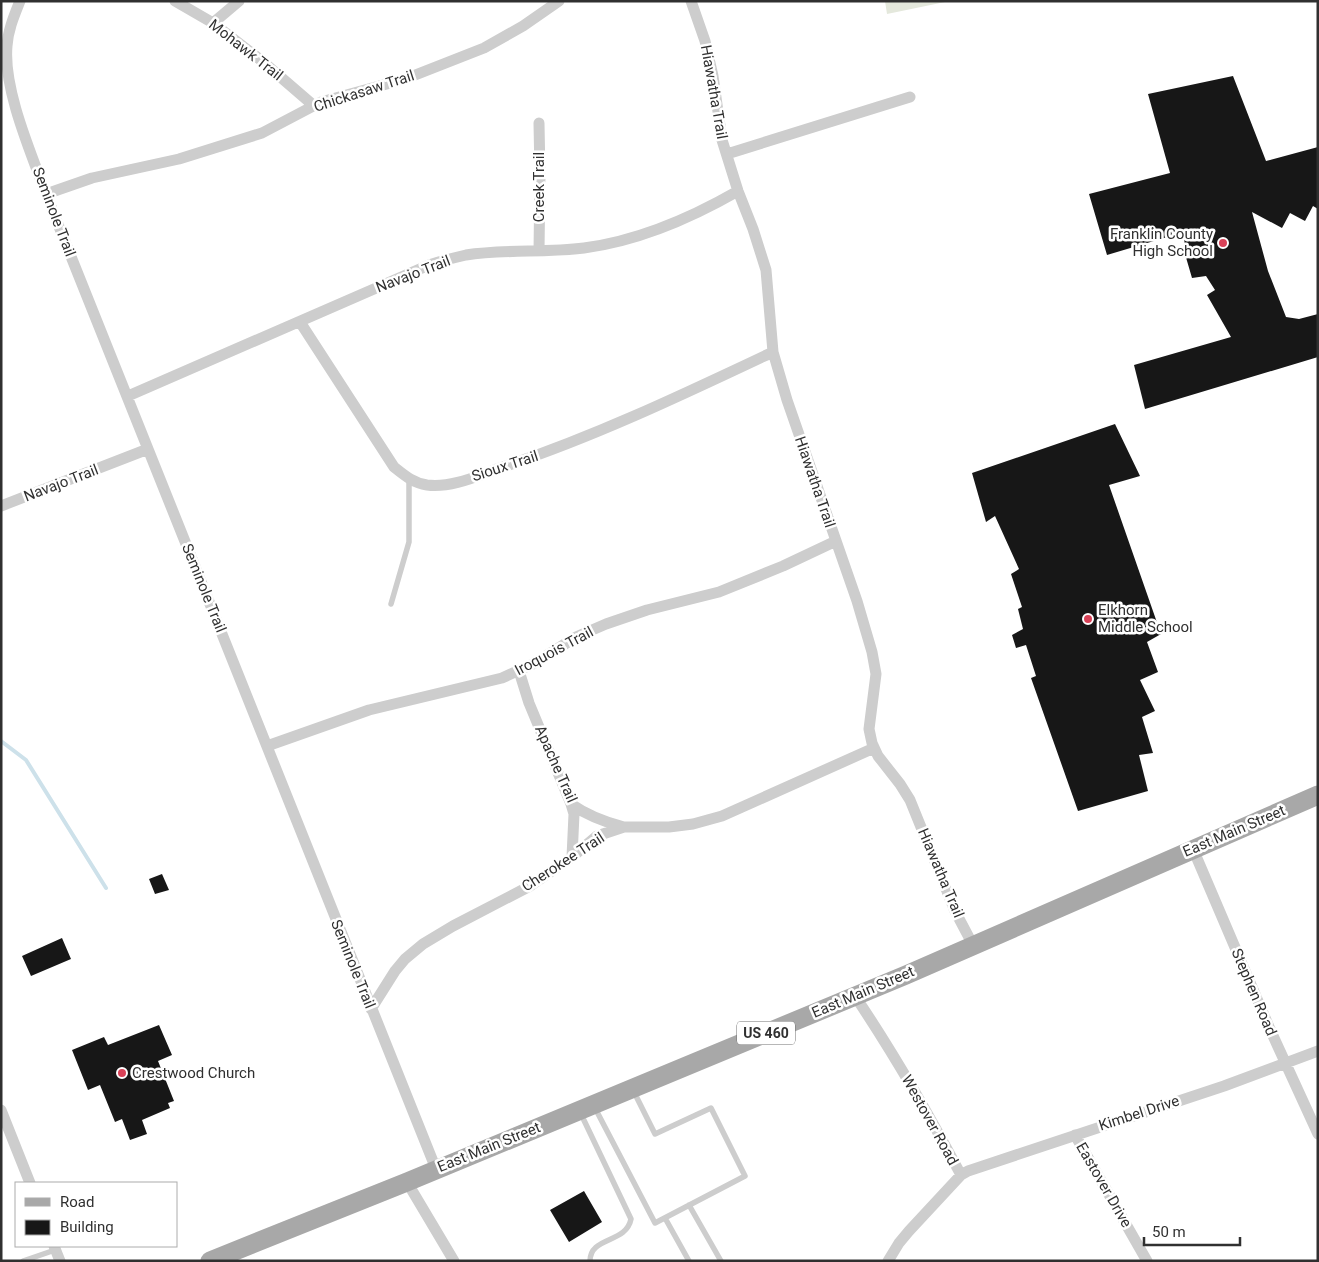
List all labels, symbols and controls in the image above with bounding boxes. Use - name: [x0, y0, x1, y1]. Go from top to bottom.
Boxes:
- street label: Mohawk Trail: [205, 16, 287, 84]
- street label: Hiawatha Trail: [697, 43, 731, 141]
- street label: Chickasaw Trail: [312, 66, 416, 116]
- street label: Creek Trail: [530, 152, 548, 222]
- street label: Seminole Trail: [29, 165, 79, 259]
- place label: Franklin County High School: [1110, 225, 1213, 260]
- marker: Franklin County High School: [1217, 237, 1229, 249]
- street label: Navajo Trail: [373, 252, 453, 296]
- street label: Hiawatha Trail: [791, 434, 839, 530]
- street label: Sioux Trail: [469, 447, 541, 485]
- street label: Navajo Trail: [21, 461, 101, 505]
- street label: Seminole Trail: [178, 541, 230, 635]
- place label: Elkhorn Middle School: [1098, 601, 1193, 636]
- marker: Elkhorn Middle School: [1082, 613, 1094, 625]
- street label: Iroquois Trail: [512, 623, 596, 679]
- street label: Apache Trail: [531, 723, 581, 805]
- street label: East Main Street: [1180, 801, 1288, 861]
- street label: Hiawatha Trail: [914, 826, 968, 920]
- street label: Cherokee Trail: [518, 829, 608, 895]
- street label: Seminole Trail: [327, 917, 379, 1011]
- street label: Stephen Road: [1228, 946, 1280, 1038]
- street label: East Main Street: [809, 962, 917, 1022]
- road number: US 460: [737, 1021, 795, 1044]
- place label: Crestwood Church: [132, 1064, 255, 1082]
- marker: Crestwood Church: [116, 1067, 128, 1079]
- street label: Westover Road: [898, 1072, 962, 1168]
- street label: Kimbel Drive: [1096, 1092, 1182, 1134]
- street label: East Main Street: [435, 1118, 543, 1176]
- street label: Eastover Drive: [1072, 1139, 1136, 1231]
- legend: [15, 1182, 178, 1247]
- text: Road: [60, 1193, 94, 1211]
- scale bar: [1144, 1214, 1240, 1246]
- text: Building: [60, 1218, 114, 1236]
- text: 50 m: [1152, 1223, 1186, 1241]

